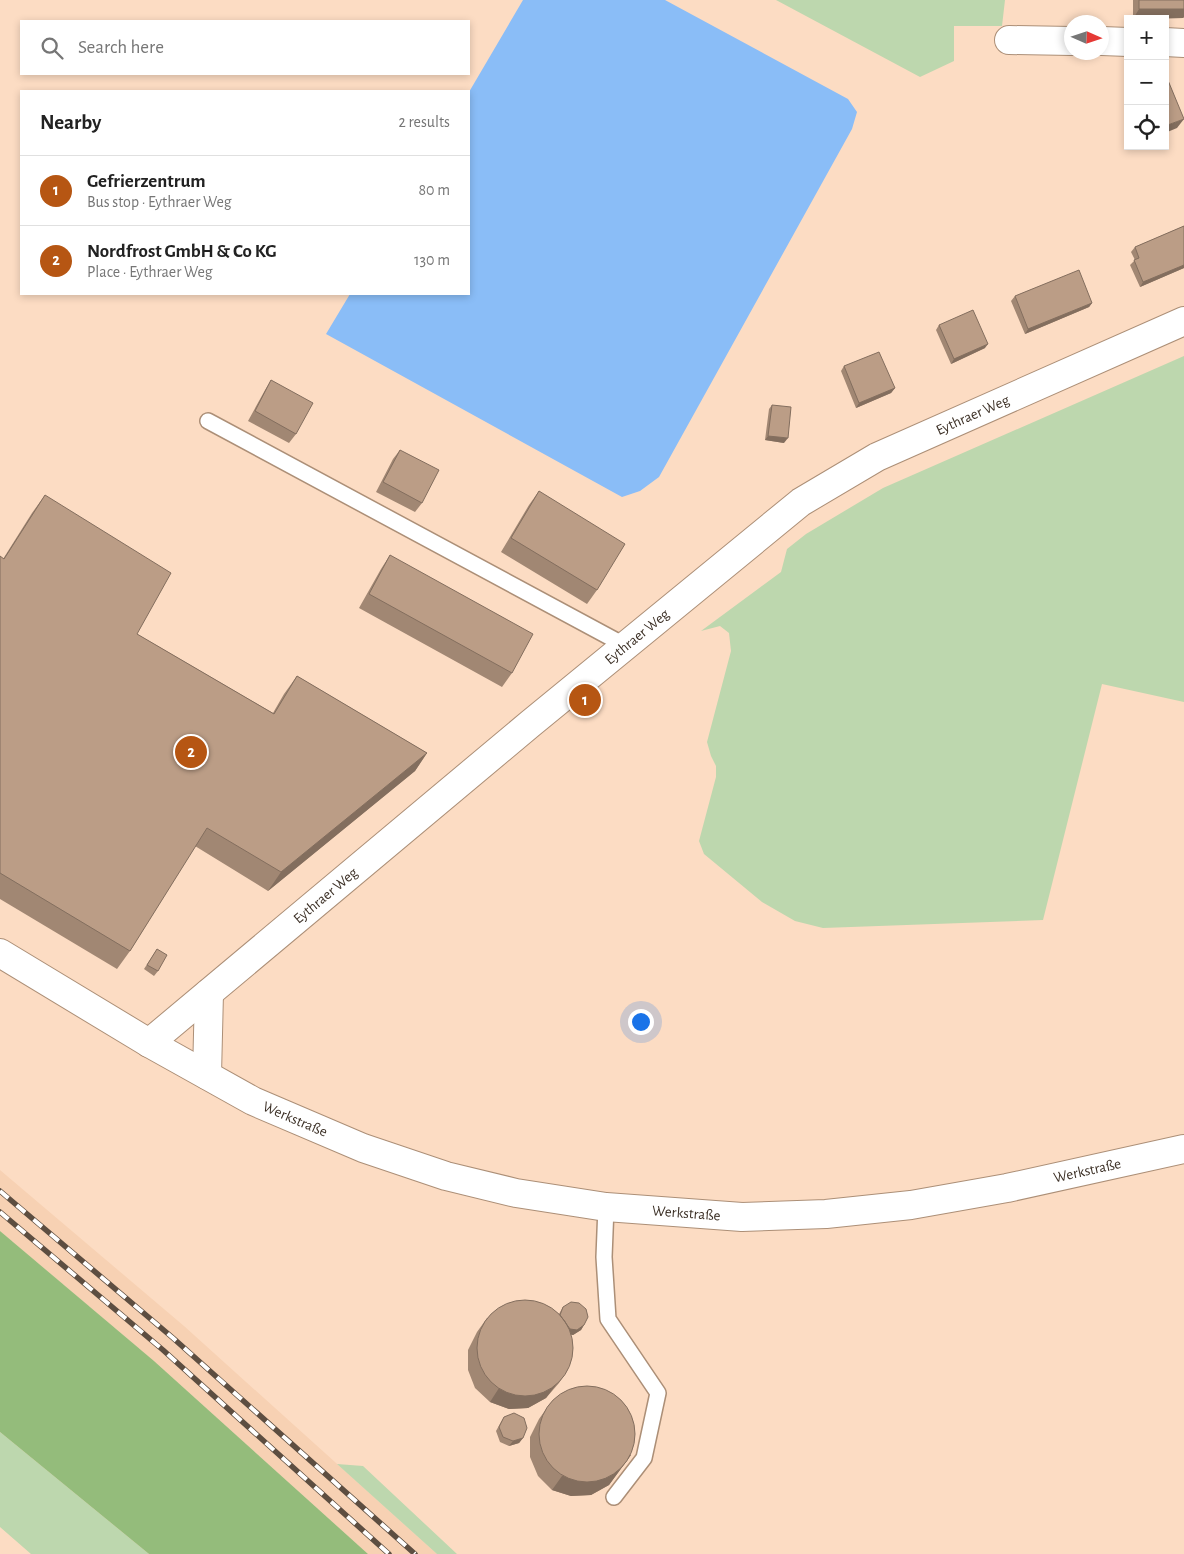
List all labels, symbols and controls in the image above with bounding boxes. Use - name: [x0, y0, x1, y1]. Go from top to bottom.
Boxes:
- north arrow: [1064, 15, 1109, 60]
- map controls: [1124, 15, 1169, 150]
- button: +: [1124, 15, 1169, 60]
- search box: [20, 20, 470, 75]
- icon: search: [38, 34, 66, 62]
- text: Search here: [78, 38, 164, 57]
- button: −: [1124, 60, 1169, 105]
- button: locate: [1124, 105, 1169, 150]
- text: Nearby: [40, 112, 101, 133]
- text: 2 results: [398, 114, 450, 130]
- text: Gefrierzentrum: [87, 172, 206, 191]
- text: 1: [53, 182, 59, 198]
- text: 80 m: [419, 182, 450, 198]
- text: Bus stop · Eythraer Weg: [87, 194, 232, 210]
- text: Nordfrost GmbH & Co KG: [87, 242, 277, 261]
- text: 2: [52, 252, 60, 268]
- text: 130 m: [414, 252, 450, 268]
- text: Place · Eythraer Weg: [87, 264, 213, 280]
- street label: Eythraer Weg: [934, 392, 1012, 437]
- street label: Eythraer Weg: [602, 605, 672, 667]
- pin: 1: [569, 681, 601, 719]
- pin: 2: [175, 733, 207, 771]
- street label: Eythraer Weg: [290, 864, 361, 926]
- your location: [628, 1009, 654, 1035]
- street label: Werkstraße: [261, 1099, 330, 1139]
- street label: Werkstraße: [1052, 1156, 1122, 1185]
- street label: Werkstraße: [652, 1203, 721, 1223]

